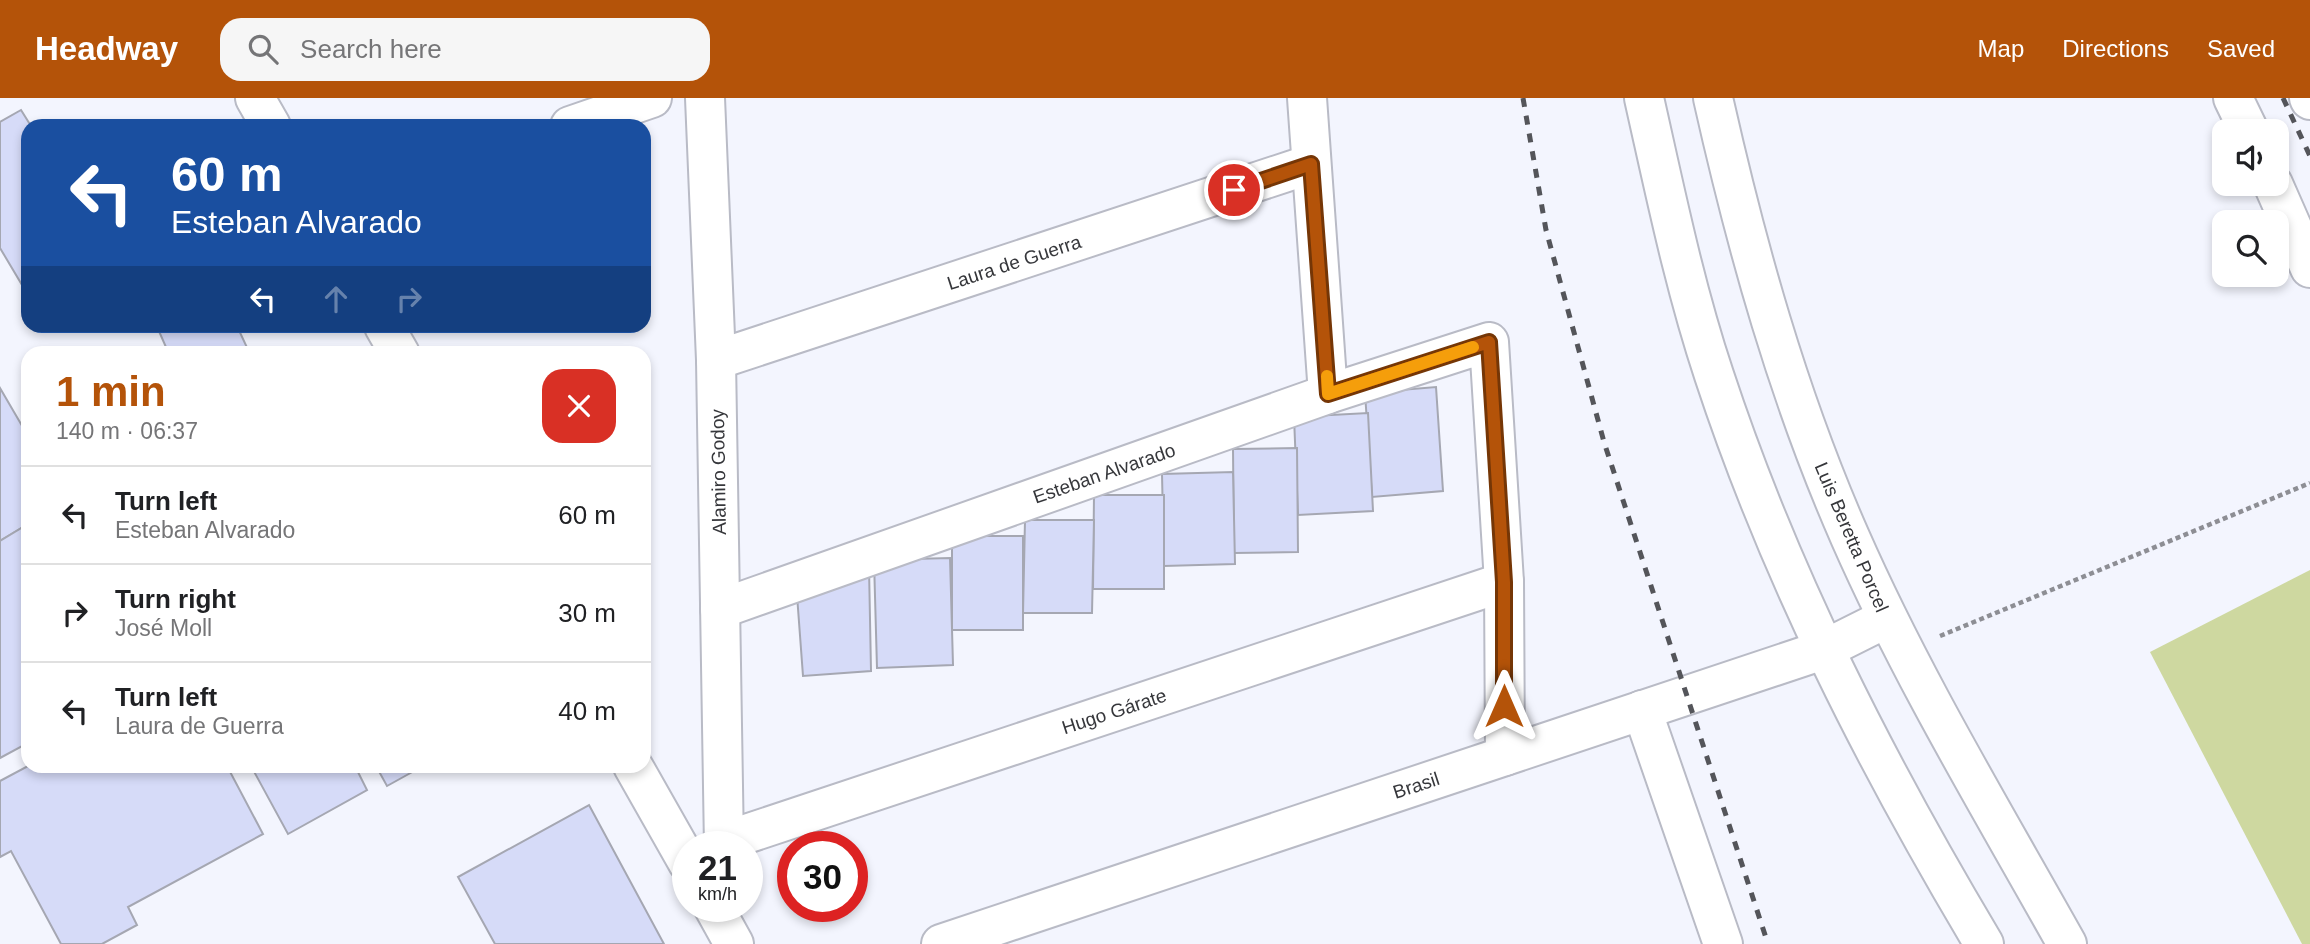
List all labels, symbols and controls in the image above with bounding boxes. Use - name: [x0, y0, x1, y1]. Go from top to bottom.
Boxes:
- search box: [220, 18, 710, 81]
- text: Headway: [35, 30, 178, 67]
- icon: search: [244, 30, 282, 68]
- text: Search here: [300, 34, 442, 64]
- text: Map: [1978, 35, 2024, 62]
- text: Directions: [2062, 35, 2169, 62]
- text: Saved: [2207, 35, 2275, 62]
- map controls: [2212, 119, 2289, 287]
- button: sound: [2212, 119, 2289, 196]
- icon: left: [56, 147, 147, 238]
- text: 60 m: [171, 147, 283, 201]
- pin: [1204, 160, 1264, 220]
- icon: arrive: [1215, 171, 1253, 209]
- text: Esteban Alvarado: [171, 204, 422, 240]
- button: search: [2212, 210, 2289, 287]
- street label: Laura de Guerra: [945, 231, 1084, 294]
- icon: left: [244, 280, 282, 318]
- icon: ahead: [317, 280, 355, 318]
- icon: right: [390, 280, 428, 318]
- text: 1 min: [56, 368, 166, 415]
- button: close: [542, 369, 616, 443]
- street label: Alamiro Godoy: [707, 408, 730, 535]
- text: 140 m · 06:37: [56, 418, 198, 444]
- street label: Esteban Alvarado: [1030, 439, 1178, 508]
- street label: Luis Beretta Porcel: [1811, 459, 1893, 615]
- text: Turn left: [115, 486, 217, 516]
- icon: left: [56, 496, 94, 534]
- text: 60 m: [558, 500, 616, 530]
- text: Esteban Alvarado: [115, 517, 295, 543]
- text: Turn right: [115, 584, 236, 614]
- icon: right: [56, 594, 94, 632]
- text: 30 m: [558, 598, 616, 628]
- text: José Moll: [115, 615, 212, 641]
- position arrow: [1467, 669, 1541, 743]
- text: Turn left: [115, 682, 217, 712]
- street label: Hugo Gárate: [1059, 685, 1169, 738]
- icon: left: [56, 692, 94, 730]
- text: 40 m: [558, 696, 616, 726]
- text: Laura de Guerra: [115, 713, 284, 739]
- street label: Brasil: [1390, 768, 1442, 803]
- speed limit sign: 30: [777, 831, 868, 922]
- text: 21: [698, 848, 737, 887]
- text: km/h: [698, 884, 737, 904]

